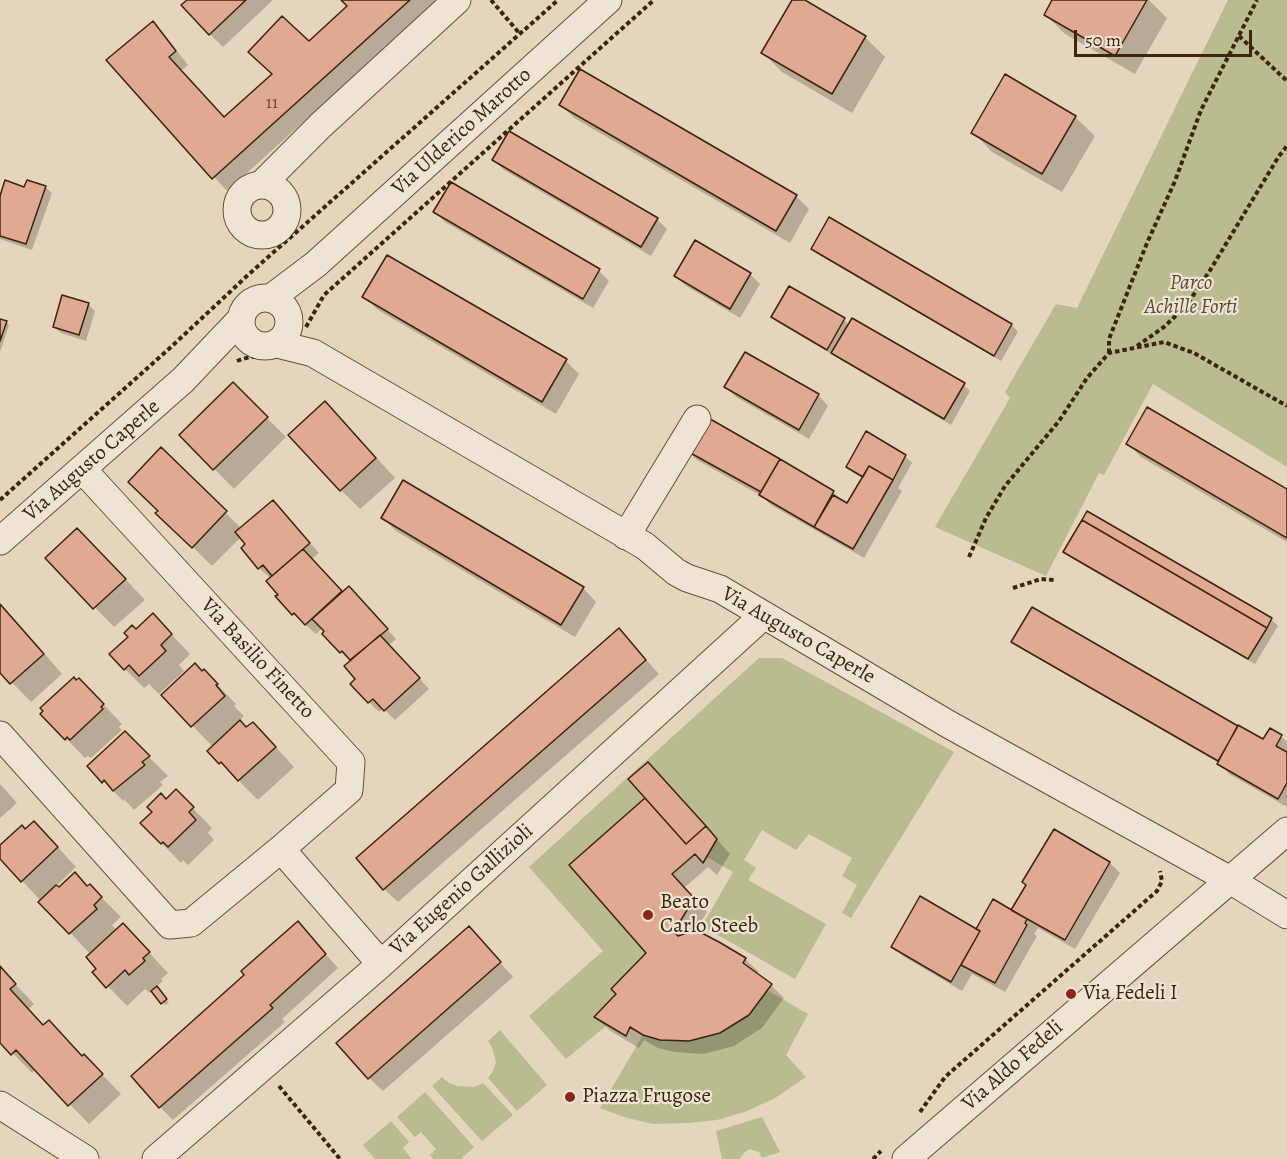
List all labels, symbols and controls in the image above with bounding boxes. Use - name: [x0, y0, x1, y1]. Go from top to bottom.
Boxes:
- scale bar: [1077, 18, 1256, 56]
- text: 50 m: [1085, 28, 1121, 52]
- street label: Via Ulderico Marotto: [387, 63, 537, 201]
- house number: 11: [266, 93, 278, 115]
- park label: Parco Achille Forti: [1145, 271, 1237, 321]
- street label: Via Augusto Caperle: [18, 395, 166, 527]
- street label: Via Augusto Caperle: [717, 582, 879, 690]
- street label: Via Basilio Finetto: [195, 593, 319, 725]
- street label: Via Eugenio Gallizioli: [385, 819, 539, 961]
- place label: Beato Carlo Steeb: [660, 890, 758, 940]
- marker: Beato Carlo Steeb: [641, 908, 655, 922]
- place label: Via Fedeli I: [1083, 981, 1178, 1007]
- marker: Via Fedeli I: [1064, 987, 1078, 1001]
- street label: Via Aldo Fedeli: [957, 1015, 1069, 1117]
- place label: Piazza Frugose: [582, 1084, 711, 1110]
- marker: Piazza Frugose: [563, 1090, 577, 1104]

